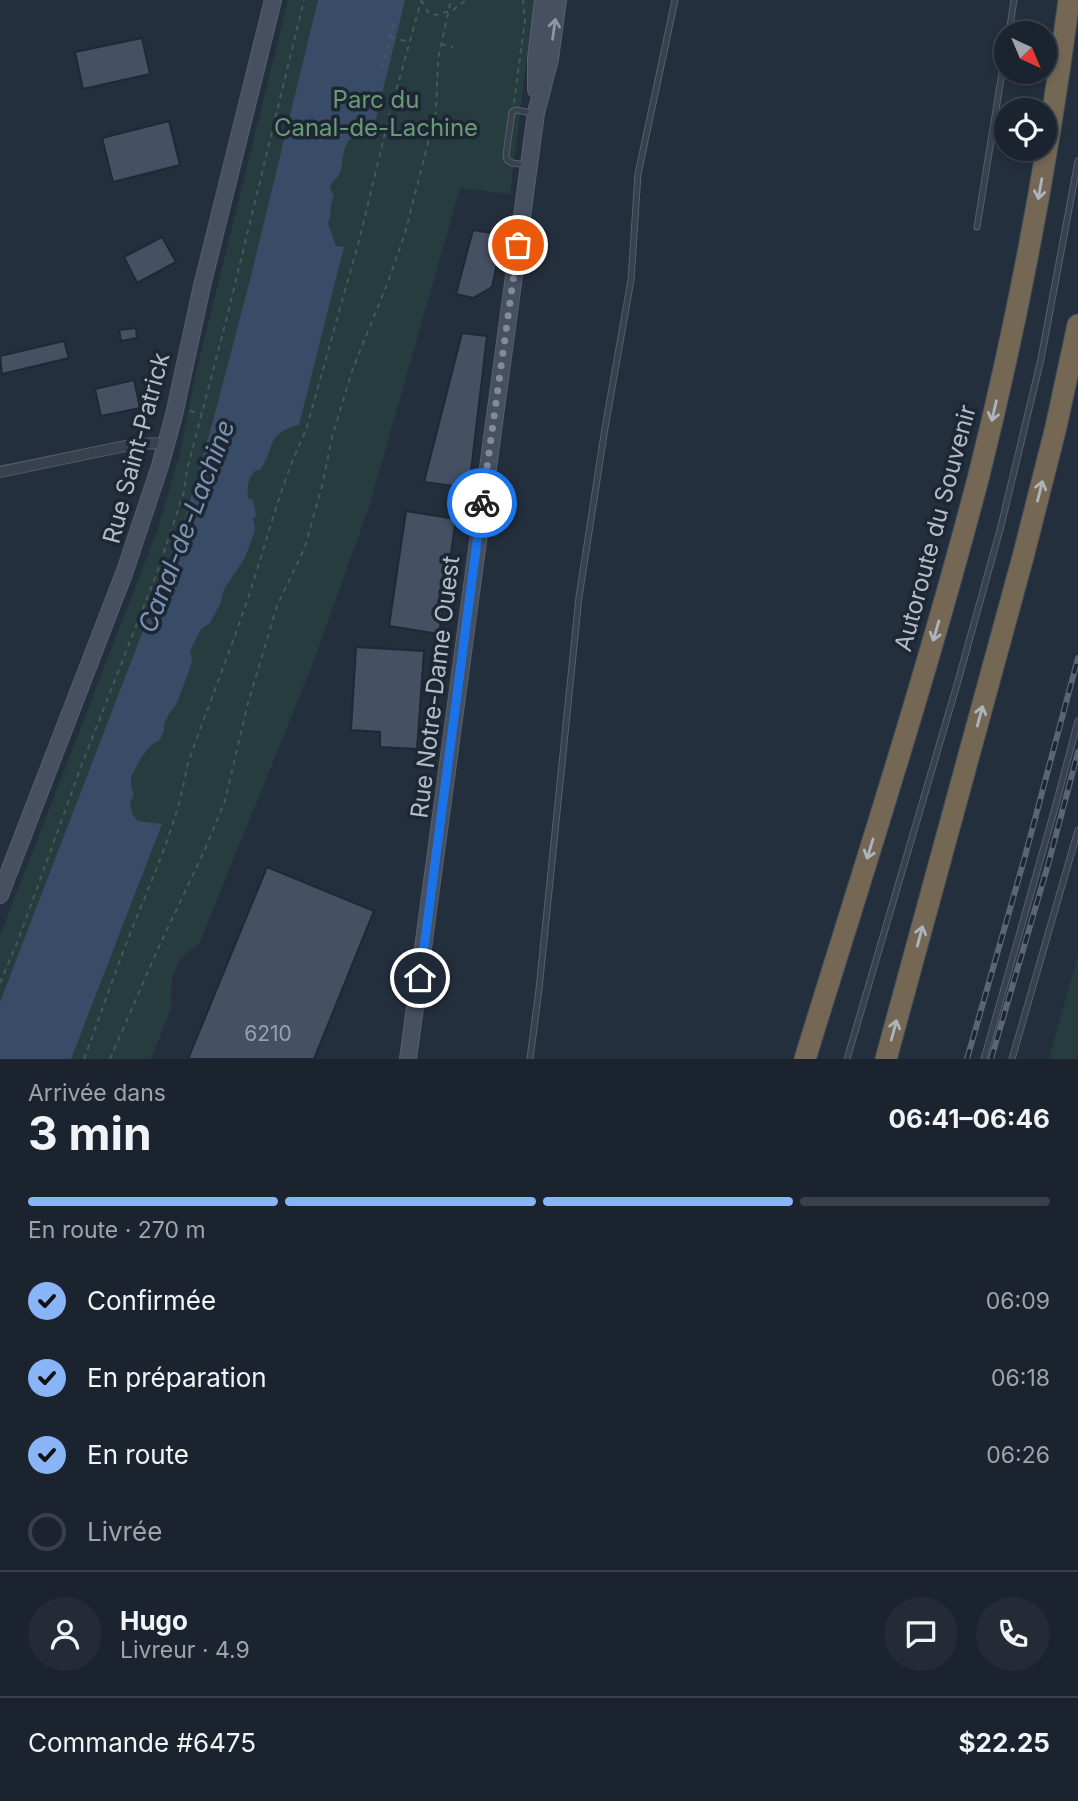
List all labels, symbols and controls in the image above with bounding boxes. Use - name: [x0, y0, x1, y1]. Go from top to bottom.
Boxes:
- one-way arrow: [548, 18, 561, 41]
- north arrow: [994, 21, 1057, 84]
- map controls: [994, 21, 1057, 161]
- park label: Parc du Canal-de-Lachine: [274, 85, 478, 142]
- button: locate: [994, 98, 1057, 161]
- one-way arrow: [1033, 177, 1046, 199]
- pin: [488, 215, 548, 275]
- icon: bag: [499, 226, 537, 264]
- street label: Rue Saint-Patrick: [97, 349, 175, 547]
- one-way arrow: [986, 399, 1000, 422]
- street label: Autoroute du Souvenir: [888, 402, 982, 654]
- water label: Canal-de-Lachine: [131, 415, 241, 637]
- courier: [447, 468, 517, 538]
- one-way arrow: [1034, 480, 1047, 503]
- icon: bike: [463, 484, 501, 522]
- street label: Rue Notre-Dame Ouest: [405, 554, 465, 820]
- one-way arrow: [929, 620, 942, 642]
- one-way arrow: [974, 705, 987, 728]
- one-way arrow: [863, 838, 876, 860]
- one-way arrow: [914, 925, 927, 948]
- pin: [390, 948, 450, 1008]
- icon: home: [401, 959, 439, 997]
- one-way arrow: [888, 1019, 901, 1042]
- house number: 6210: [244, 1021, 292, 1046]
- text: Arrivée dans: [28, 1079, 166, 1107]
- text: 06:41–06:46: [889, 1103, 1050, 1134]
- text: 3 min: [28, 1105, 152, 1161]
- text: En route · 270 m: [28, 1216, 206, 1244]
- icon: check: [28, 1282, 66, 1320]
- text: Confirmée: [87, 1285, 216, 1316]
- text: 06:09: [986, 1287, 1050, 1315]
- icon: check: [28, 1359, 66, 1397]
- text: En préparation: [87, 1362, 267, 1393]
- text: 06:18: [991, 1364, 1050, 1392]
- icon: check: [28, 1436, 66, 1474]
- text: En route: [87, 1439, 189, 1470]
- text: 06:26: [986, 1441, 1050, 1469]
- text: Livrée: [87, 1516, 162, 1547]
- button: person: [28, 1597, 102, 1671]
- button: chat: [884, 1597, 958, 1671]
- button: phone: [976, 1597, 1050, 1671]
- text: Hugo: [120, 1605, 188, 1636]
- text: Livreur · 4.9: [120, 1636, 250, 1664]
- text: Commande #6475: [28, 1727, 256, 1758]
- text: $22.25: [959, 1727, 1050, 1758]

